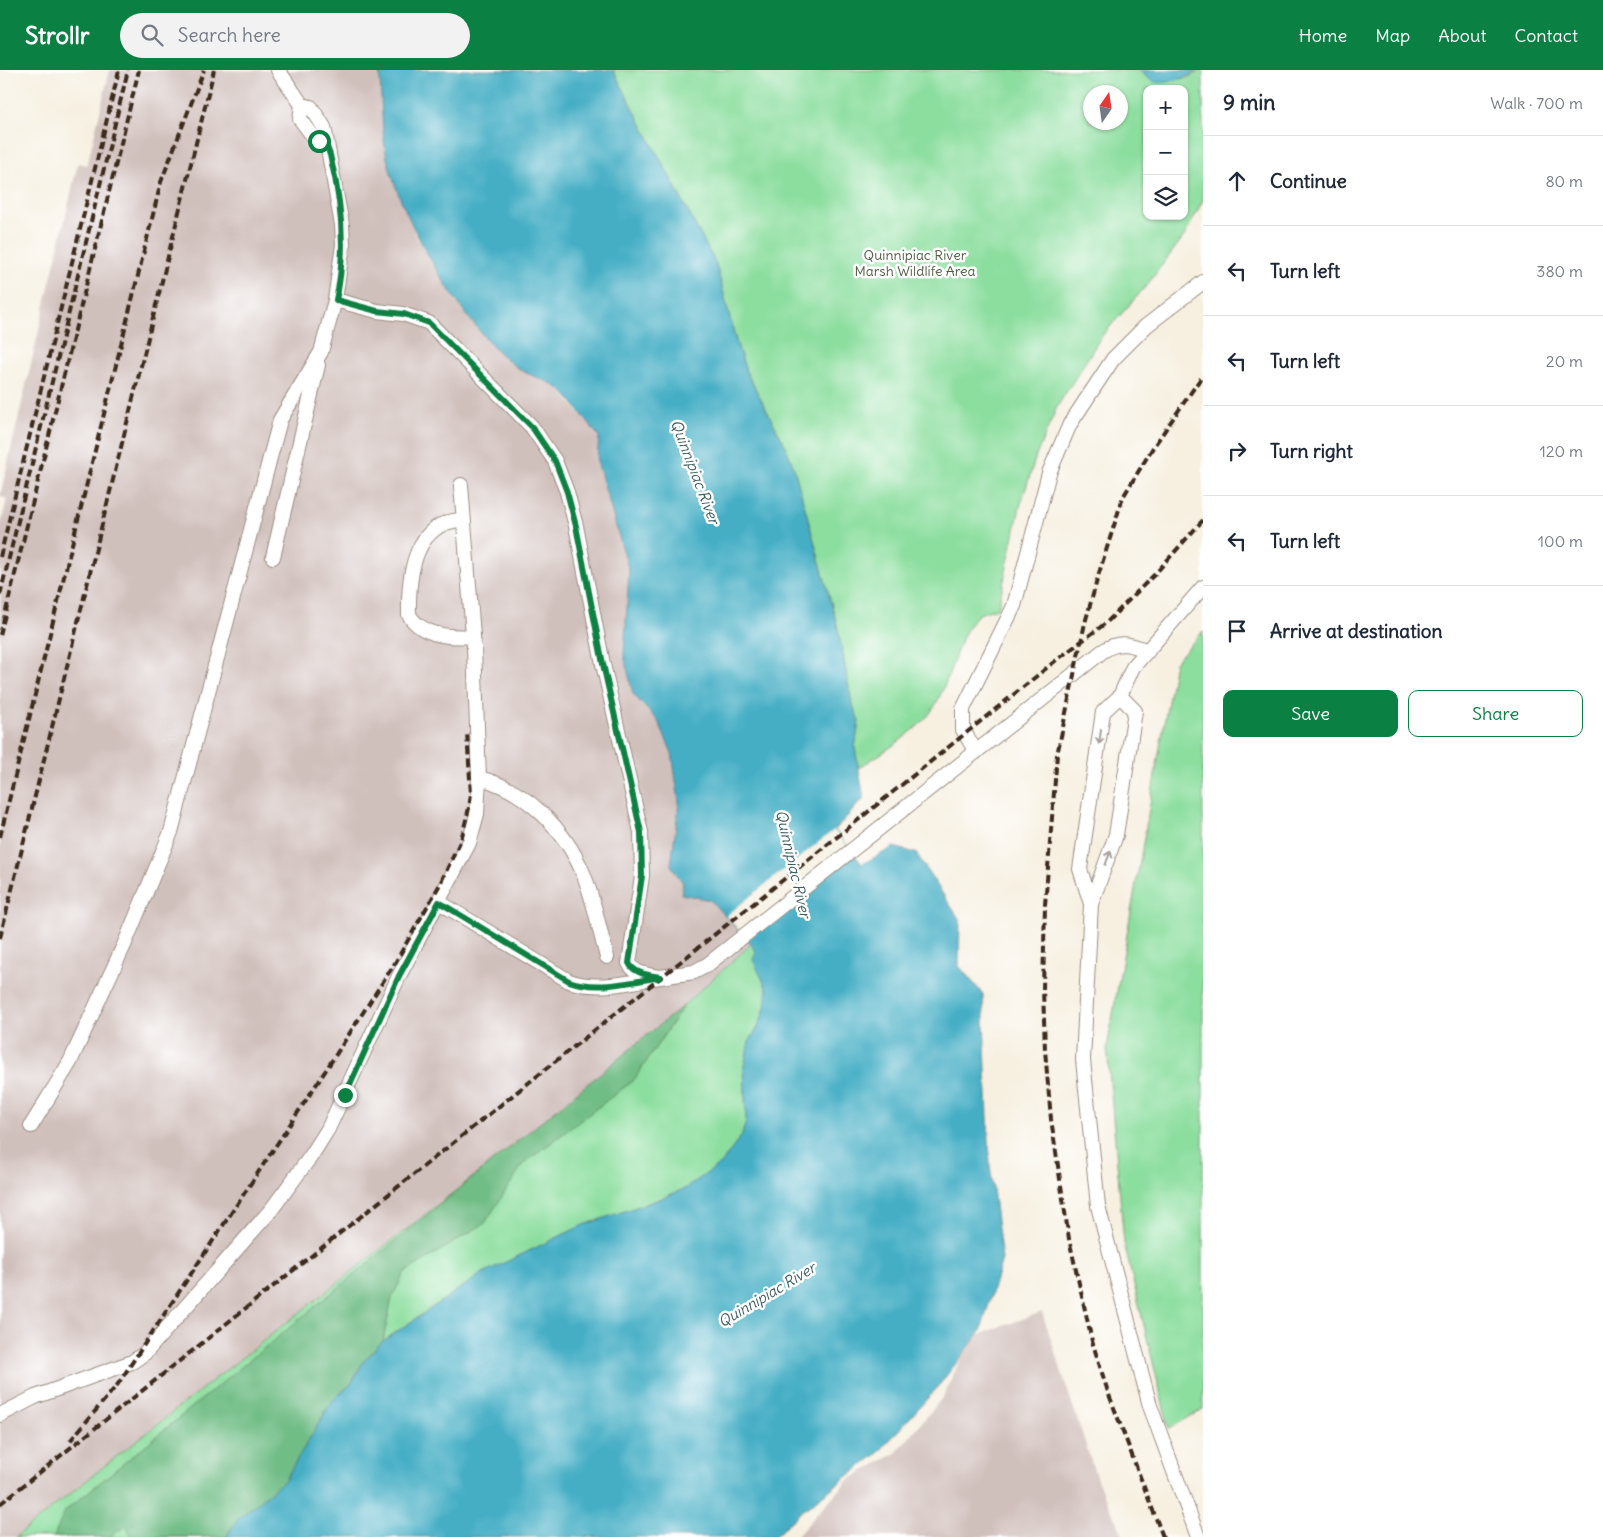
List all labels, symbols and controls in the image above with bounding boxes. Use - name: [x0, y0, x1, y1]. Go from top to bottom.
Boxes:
- search box: [120, 13, 470, 58]
- text: Strollr: [25, 20, 90, 50]
- icon: search: [138, 21, 166, 49]
- text: Search here: [178, 23, 281, 47]
- text: Home: [1299, 24, 1347, 47]
- text: Map: [1375, 24, 1410, 47]
- text: About: [1438, 24, 1486, 47]
- text: Contact: [1514, 24, 1578, 47]
- north arrow: [1083, 85, 1128, 130]
- map controls: [1143, 85, 1188, 220]
- button: +: [1143, 85, 1188, 130]
- text: 9 min: [1223, 89, 1275, 116]
- text: Walk · 700 m: [1490, 93, 1583, 113]
- route start: [308, 130, 331, 153]
- button: −: [1143, 130, 1188, 175]
- icon: ahead: [1223, 167, 1251, 195]
- text: Continue: [1270, 169, 1347, 193]
- text: 80 m: [1545, 171, 1583, 191]
- button: layers: [1143, 175, 1188, 220]
- park label: Quinnipiac River Marsh Wildlife Area: [854, 246, 976, 280]
- icon: left: [1223, 257, 1251, 285]
- text: Turn left: [1270, 259, 1340, 283]
- text: 380 m: [1536, 261, 1583, 281]
- icon: left: [1223, 347, 1251, 375]
- text: Turn left: [1270, 349, 1340, 373]
- text: 20 m: [1546, 351, 1583, 371]
- water label: Quinnipiac River: [667, 417, 725, 528]
- icon: right: [1223, 437, 1251, 465]
- text: Turn right: [1270, 439, 1353, 463]
- text: 120 m: [1540, 441, 1583, 461]
- icon: left: [1223, 527, 1251, 555]
- text: Turn left: [1270, 529, 1340, 553]
- text: 100 m: [1538, 531, 1583, 551]
- icon: arrive: [1223, 617, 1251, 645]
- text: Arrive at destination: [1270, 619, 1443, 643]
- button: Save: [1223, 690, 1398, 737]
- button: Share: [1408, 690, 1583, 737]
- one-way arrow: [1094, 728, 1104, 744]
- water label: Quinnipiac River: [772, 808, 816, 922]
- one-way arrow: [1104, 851, 1113, 866]
- route end: [334, 1084, 357, 1107]
- water label: Quinnipiac River: [715, 1257, 820, 1331]

